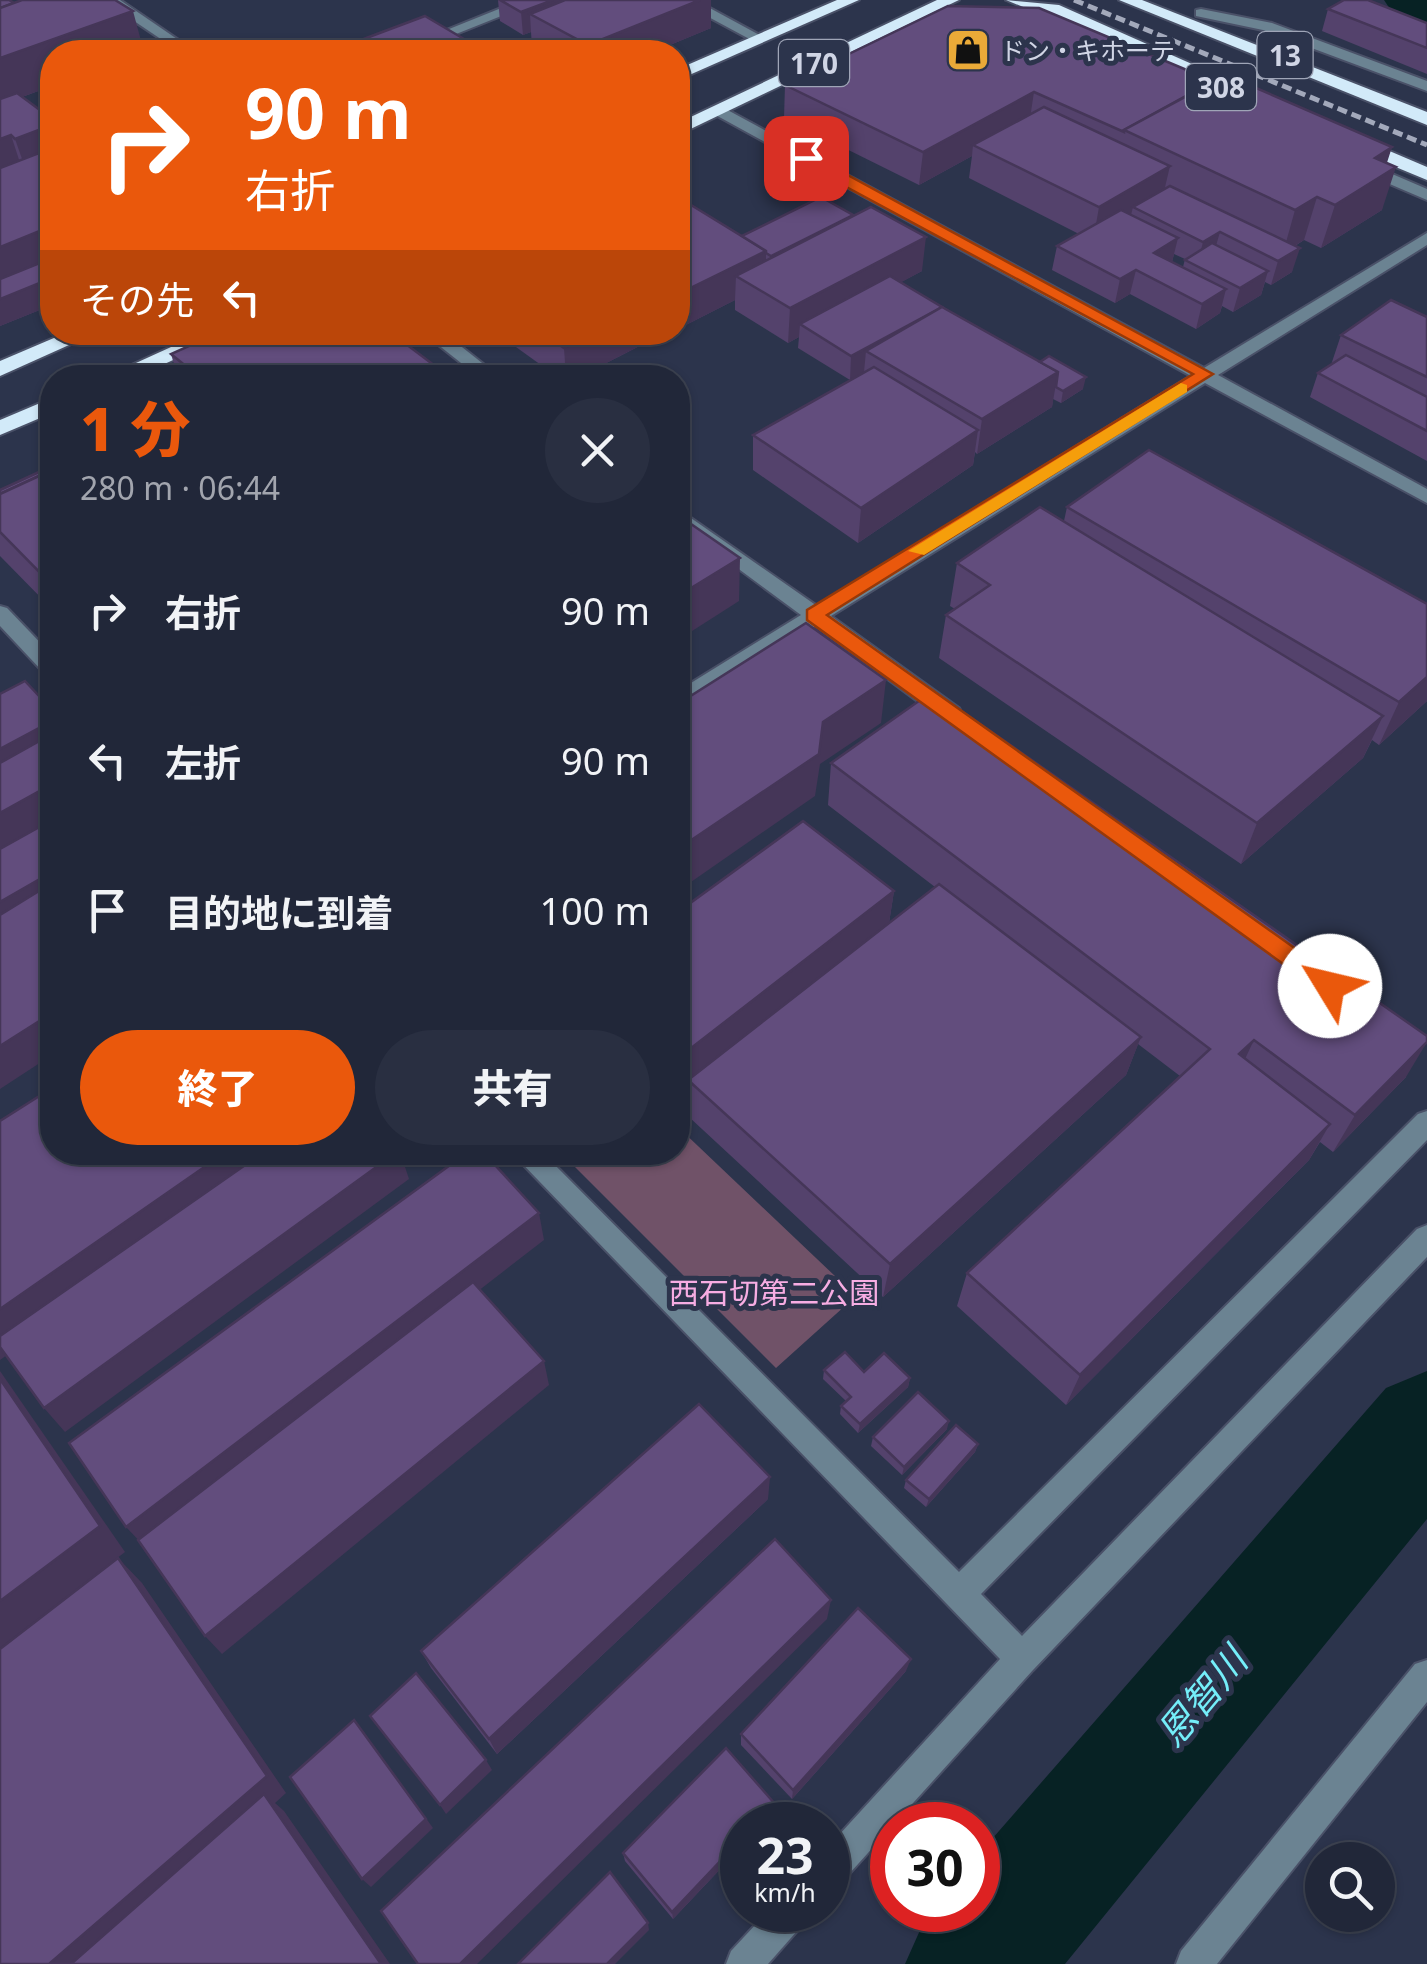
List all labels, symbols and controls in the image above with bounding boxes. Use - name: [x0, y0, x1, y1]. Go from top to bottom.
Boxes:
- shop icon: ドン・キホーテ: [945, 27, 991, 73]
- road number: 13: [1258, 32, 1312, 78]
- place label: ドン・キホーテ: [1000, 33, 1175, 67]
- road number: 170: [779, 40, 849, 86]
- text: 90 m: [245, 64, 412, 160]
- road number: 308: [1186, 64, 1256, 110]
- icon: right: [80, 80, 210, 210]
- pin: [764, 116, 849, 201]
- icon: arrive: [779, 131, 834, 186]
- text: 右折: [245, 159, 335, 220]
- icon: left: [214, 270, 269, 325]
- text: その先: [80, 273, 194, 325]
- text: 1 分: [80, 387, 190, 469]
- button: close: [545, 398, 650, 503]
- text: 280 m · 06:44: [80, 466, 280, 509]
- icon: right: [80, 583, 135, 638]
- text: 90 m: [561, 584, 650, 636]
- text: 右折: [165, 586, 241, 638]
- icon: left: [80, 733, 135, 788]
- text: 90 m: [561, 734, 650, 786]
- text: 左折: [165, 736, 241, 788]
- icon: arrive: [80, 883, 135, 938]
- text: 100 m: [539, 884, 650, 936]
- text: 目的地に到着: [165, 886, 393, 938]
- position arrow: [1278, 934, 1382, 1038]
- button: 終了: [80, 1030, 355, 1145]
- button: 共有: [375, 1030, 650, 1145]
- park label: 西石切第二公園: [669, 1272, 879, 1313]
- water label: 恩智川: [1144, 1633, 1260, 1756]
- speed limit sign: 30: [870, 1802, 1000, 1932]
- text: 23: [756, 1821, 814, 1889]
- map controls: [1305, 1842, 1395, 1932]
- button: search: [1305, 1842, 1395, 1932]
- text: km/h: [754, 1875, 816, 1909]

